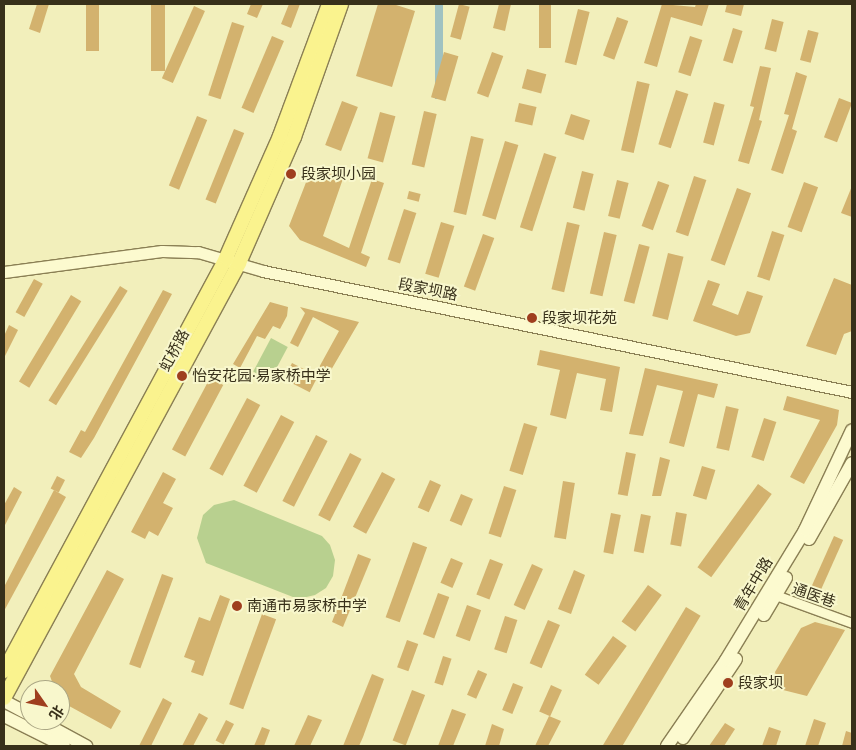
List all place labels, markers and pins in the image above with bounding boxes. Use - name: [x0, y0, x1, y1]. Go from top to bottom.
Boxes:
- place label: 段家坝小园: [301, 165, 376, 183]
- marker: 段家坝小园: [285, 168, 297, 180]
- place label: 段家坝花苑: [542, 309, 617, 327]
- marker: 段家坝花苑: [526, 312, 538, 324]
- place label: 怡安花园·易家桥中学: [192, 367, 331, 385]
- marker: 怡安花园·易家桥中学: [176, 370, 188, 382]
- place label: 南通市易家桥中学: [247, 597, 367, 615]
- marker: 南通市易家桥中学: [231, 600, 243, 612]
- place label: 段家坝: [738, 674, 783, 692]
- marker: 段家坝: [722, 677, 734, 689]

